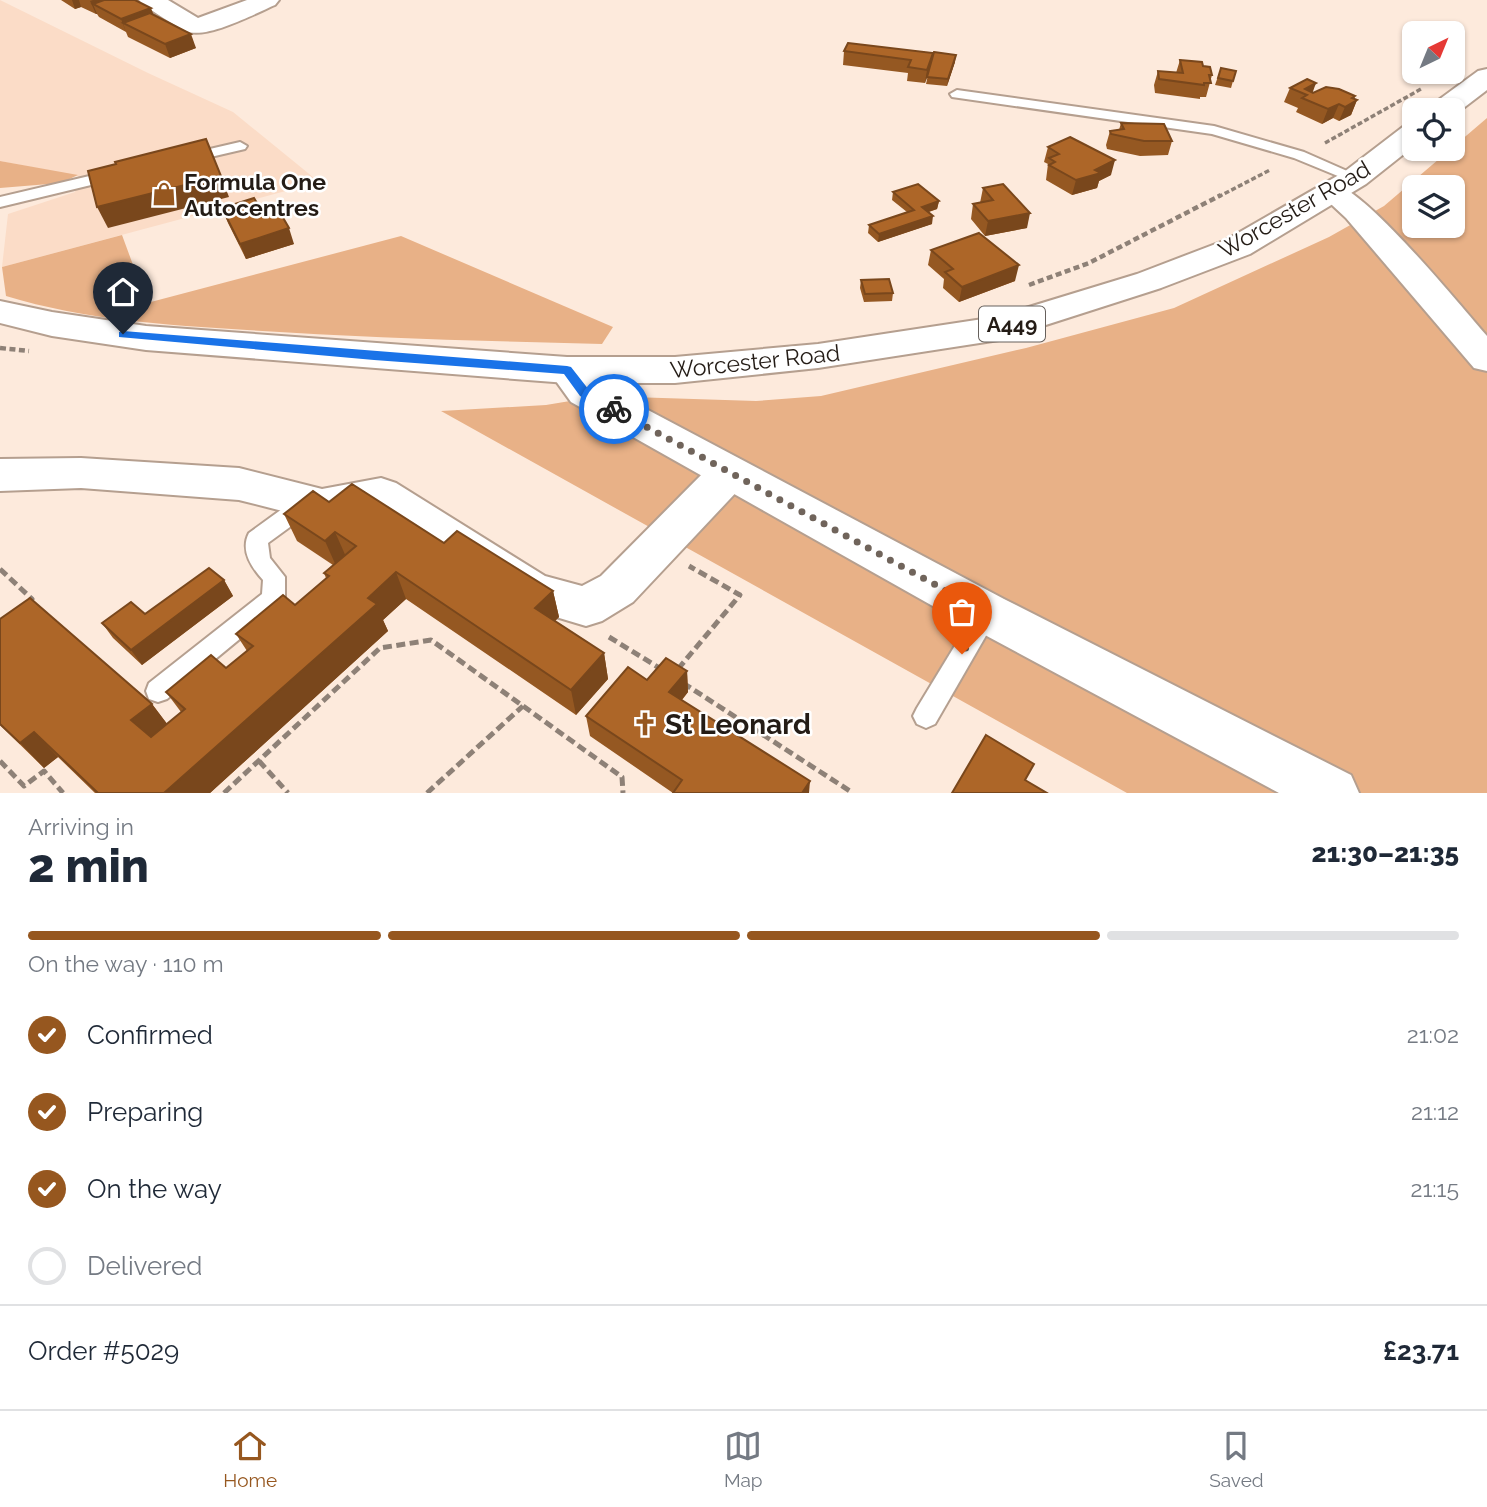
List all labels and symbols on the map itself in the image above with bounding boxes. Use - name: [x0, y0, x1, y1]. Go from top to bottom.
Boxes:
- north arrow: [1402, 21, 1465, 84]
- street label: Worcester Road: [1213, 155, 1375, 263]
- place label: Formula One Autocentres: [184, 168, 326, 221]
- shop icon: Formula One Autocentres: [150, 180, 178, 208]
- pin: [93, 262, 153, 334]
- road number: A449: [979, 306, 1045, 342]
- street label: Worcester Road: [669, 339, 841, 383]
- courier: [579, 374, 649, 444]
- pin: [932, 582, 992, 654]
- place label: St Leonard: [665, 708, 811, 741]
- church icon: St Leonard: [631, 710, 659, 738]

